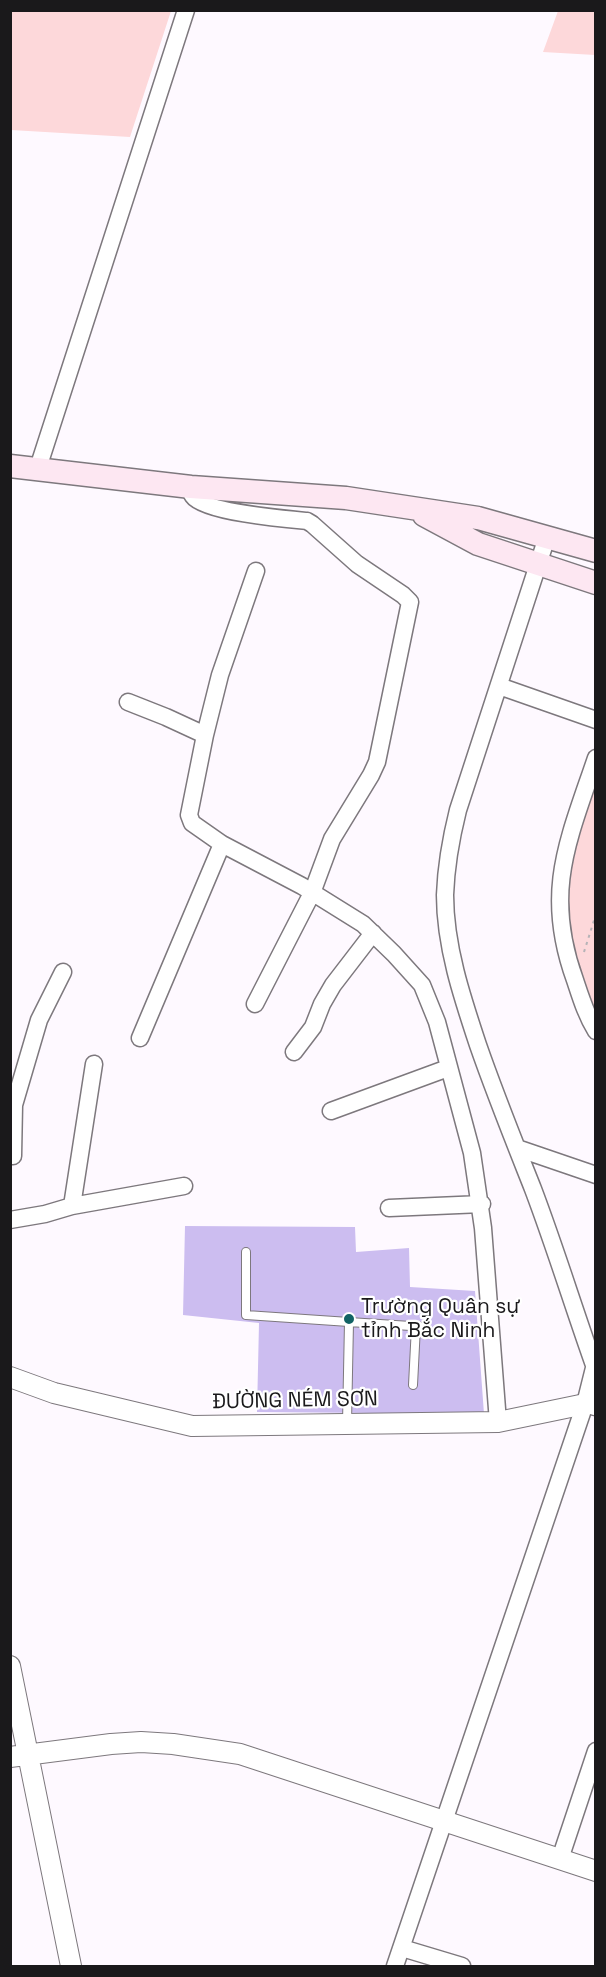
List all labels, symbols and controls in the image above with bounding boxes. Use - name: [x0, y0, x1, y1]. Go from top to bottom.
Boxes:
- place label: Trường Quân sự tỉnh Bắc Ninh: [361, 1294, 520, 1344]
- marker: Trường Quân sự tỉnh Bắc Ninh: [342, 1312, 356, 1326]
- street label: ĐƯỜNG NÉM SƠN: [212, 1387, 378, 1415]

